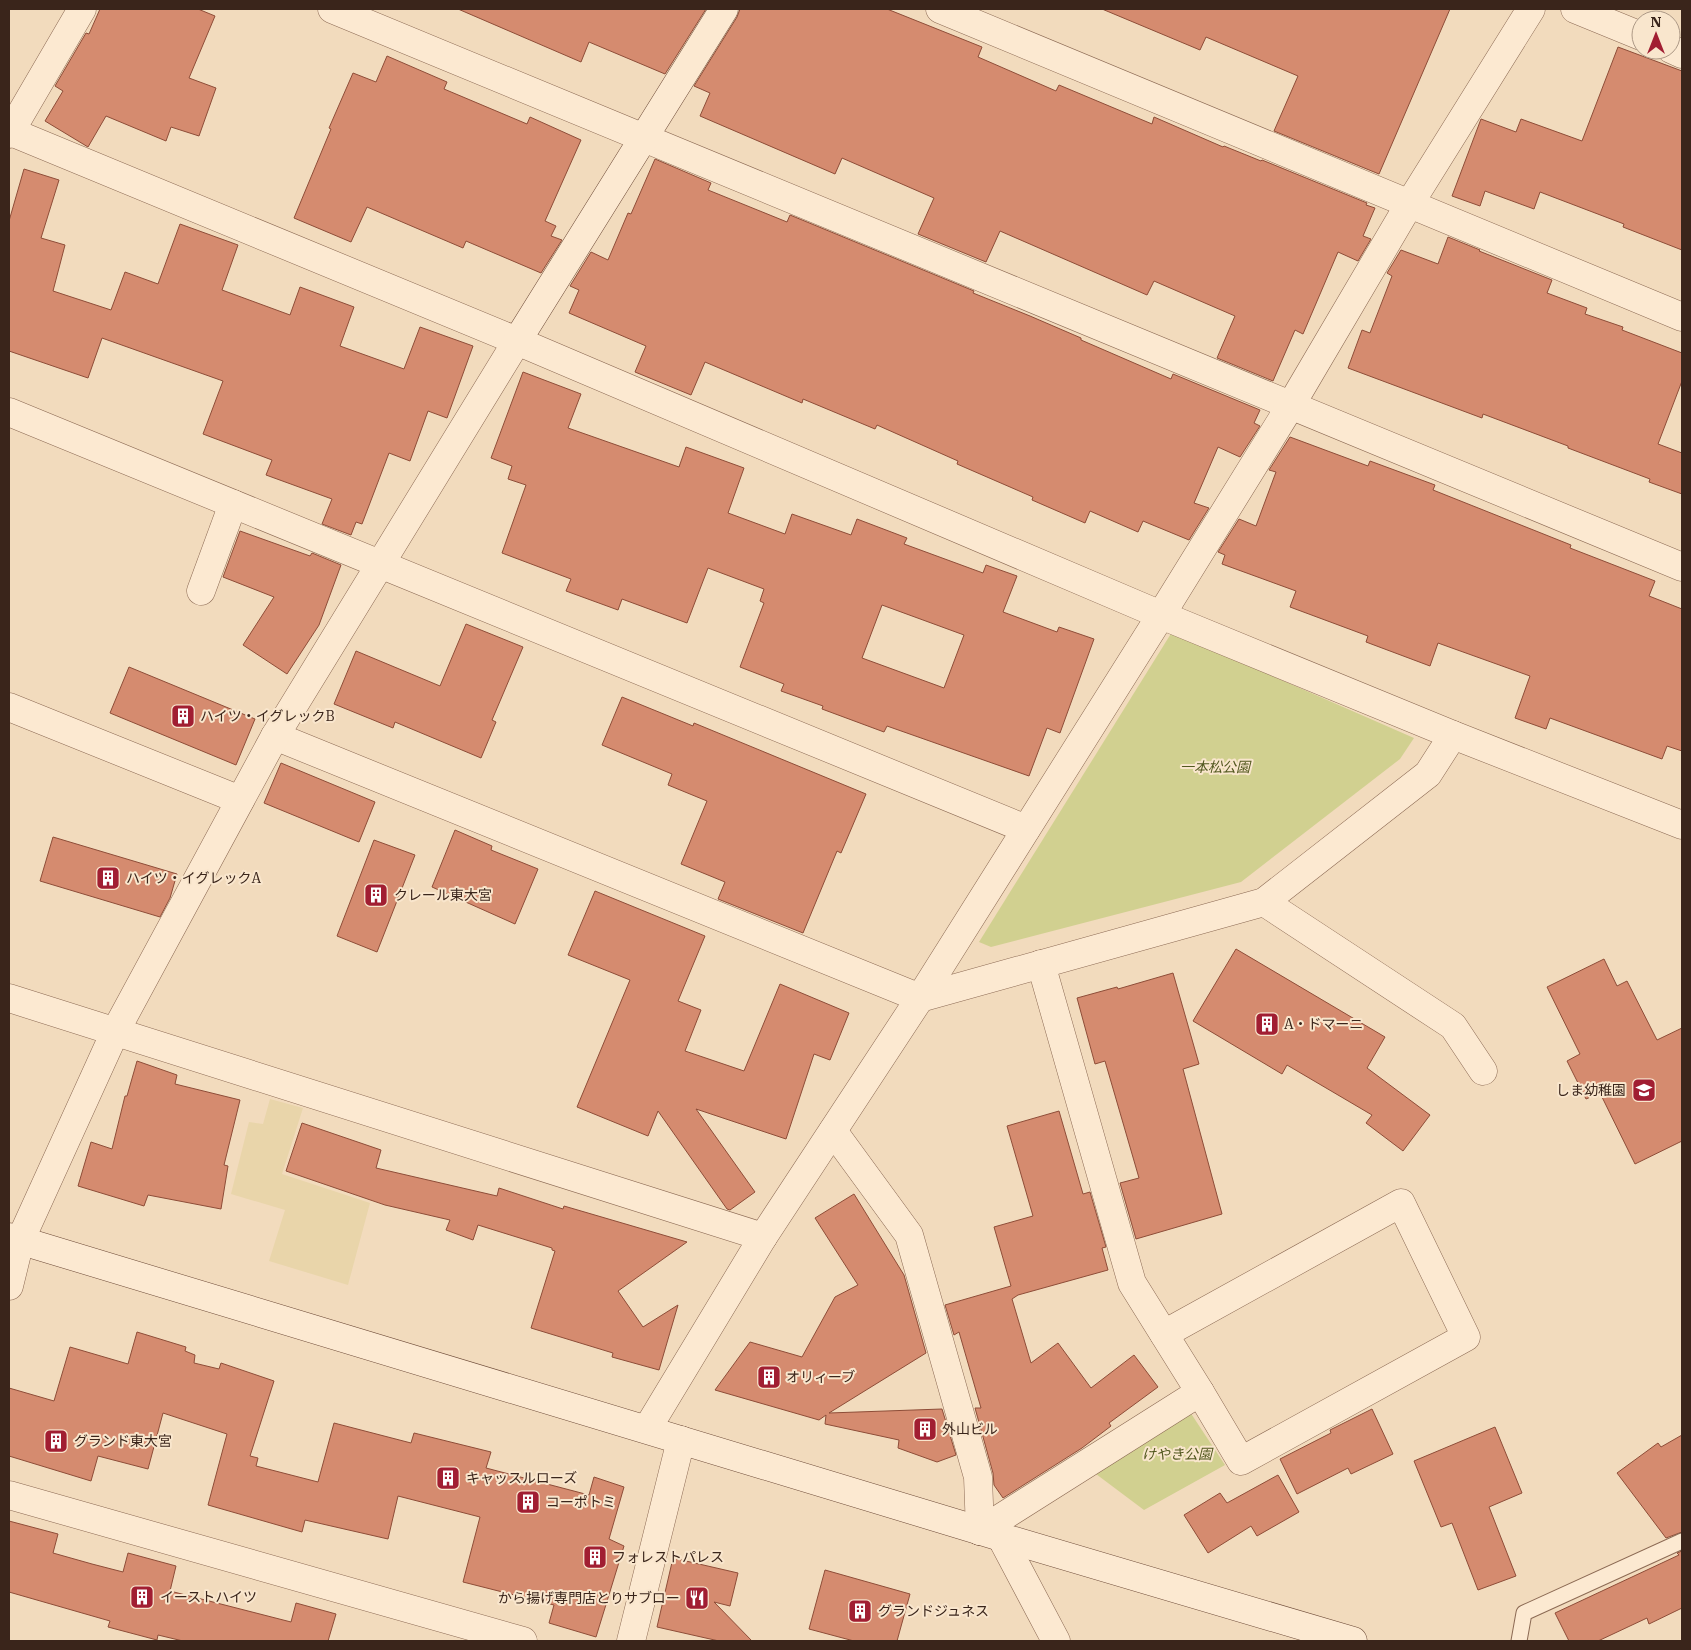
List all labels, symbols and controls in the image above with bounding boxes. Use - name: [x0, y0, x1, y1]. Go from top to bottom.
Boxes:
- north arrow: [1631, 10, 1681, 60]
- text: N: [1650, 13, 1662, 31]
- building icon: ハイツ・イグレックB: [170, 703, 196, 729]
- place label: ハイツ・イグレックB: [200, 707, 335, 725]
- park label: 一本松公園: [1180, 758, 1252, 776]
- building icon: ハイツ・イグレックA: [95, 865, 121, 891]
- place label: ハイツ・イグレックA: [126, 869, 261, 887]
- building icon: クレール東大宮: [363, 882, 389, 908]
- place label: クレール東大宮: [394, 886, 492, 904]
- building icon: A・ドマーニ: [1254, 1011, 1280, 1037]
- place label: A・ドマーニ: [1284, 1015, 1364, 1033]
- school or university icon: しま幼稚園: [1631, 1077, 1657, 1103]
- place label: しま幼稚園: [1556, 1081, 1626, 1099]
- building icon: オリィーブ: [756, 1364, 782, 1390]
- place label: オリィーブ: [786, 1368, 855, 1386]
- building icon: 外山ビル: [912, 1416, 938, 1442]
- place label: 外山ビル: [942, 1420, 998, 1438]
- building icon: グランド東大宮: [43, 1428, 69, 1454]
- place label: グランド東大宮: [74, 1432, 172, 1450]
- park label: けやき公園: [1142, 1445, 1214, 1463]
- building icon: キャッスルローズ: [435, 1465, 461, 1491]
- place label: キャッスルローズ: [466, 1469, 577, 1487]
- building icon: コーポトミ: [515, 1489, 541, 1515]
- place label: コーポトミ: [546, 1493, 616, 1511]
- building icon: フォレストパレス: [582, 1544, 608, 1570]
- place label: フォレストパレス: [612, 1548, 724, 1566]
- building icon: イーストハイツ: [129, 1584, 155, 1610]
- restaurant icon: から揚げ専門店とりサブロー: [684, 1585, 710, 1611]
- place label: イーストハイツ: [160, 1588, 257, 1606]
- place label: から揚げ専門店とりサブロー: [498, 1589, 680, 1607]
- building icon: グランドジュネス: [847, 1598, 873, 1624]
- place label: グランドジュネス: [878, 1602, 989, 1620]

